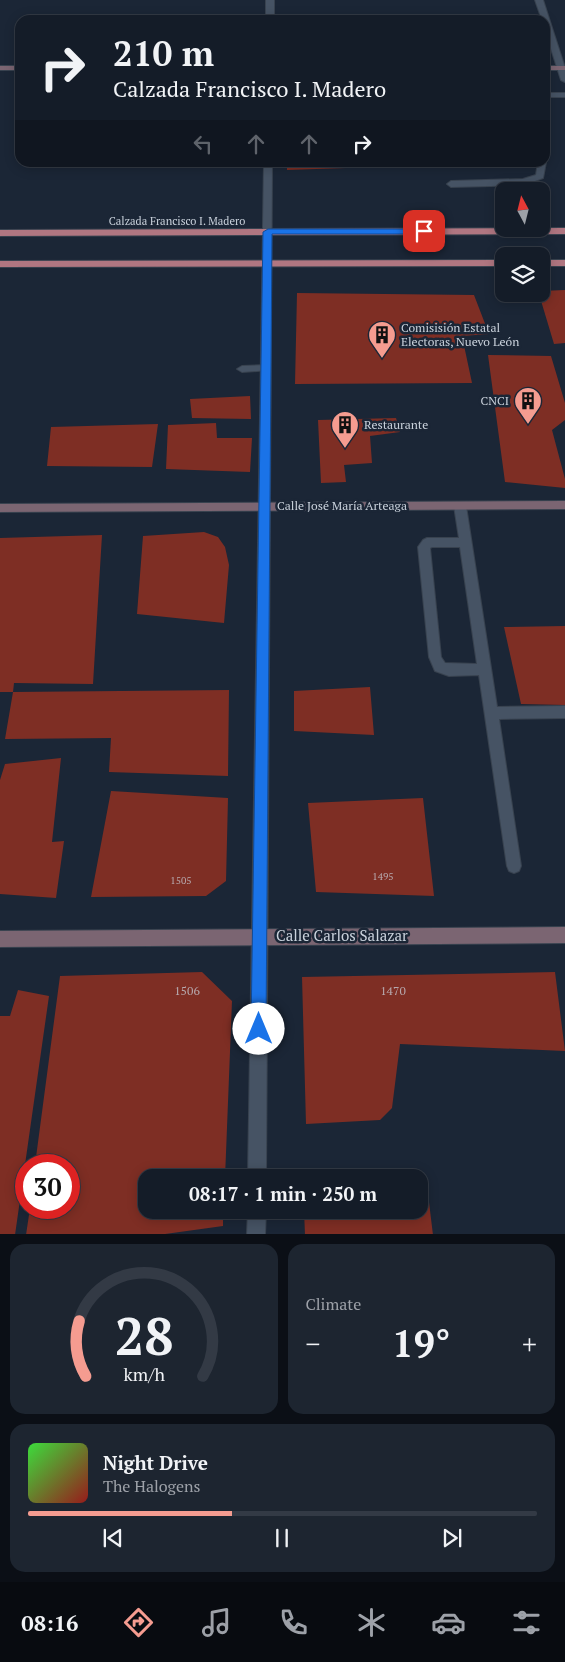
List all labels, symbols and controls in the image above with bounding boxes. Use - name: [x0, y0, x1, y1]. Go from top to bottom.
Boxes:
- text: 210 m: [113, 30, 214, 76]
- icon: right: [30, 35, 95, 100]
- text: Calzada Francisco I. Madero: [113, 74, 386, 103]
- icon: left: [189, 130, 217, 158]
- icon: ahead: [242, 130, 270, 158]
- icon: ahead: [295, 130, 323, 158]
- icon: right: [348, 130, 376, 158]
- north arrow: [495, 182, 550, 238]
- map controls: [495, 182, 550, 302]
- pin: [403, 210, 445, 252]
- street label: Calzada Francisco I. Madero: [109, 214, 245, 228]
- icon: arrive: [410, 217, 438, 245]
- button: layers: [495, 247, 550, 302]
- building icon: Comisisión Estatal Electoras, Nuevo León: [367, 320, 397, 359]
- place label: Comisisión Estatal Electoras, Nuevo León: [401, 320, 519, 349]
- building icon: CNCI: [513, 386, 543, 425]
- place label: CNCI: [481, 393, 509, 408]
- building icon: Restaurante: [330, 410, 360, 449]
- place label: Restaurante: [364, 417, 428, 432]
- street label: Calle José María Arteaga: [277, 498, 407, 513]
- house number: 1495: [372, 870, 394, 883]
- house number: 1505: [170, 874, 192, 887]
- street label: Calle Carlos Salazar: [276, 925, 408, 945]
- house number: 1506: [174, 983, 200, 998]
- house number: 1470: [380, 983, 406, 998]
- position arrow: [232, 1002, 284, 1054]
- speed limit sign: 30: [15, 1154, 80, 1219]
- text: 08:17 · 1 min · 250 m: [189, 1181, 377, 1206]
- text: Climate: [306, 1293, 361, 1315]
- text: 28: [114, 1301, 173, 1370]
- text: 19°: [392, 1318, 451, 1368]
- text: −: [306, 1325, 320, 1362]
- text: +: [522, 1325, 537, 1362]
- text: km/h: [123, 1362, 165, 1386]
- text: Night Drive: [103, 1450, 208, 1475]
- text: The Halogens: [103, 1475, 201, 1497]
- icon: previous: [99, 1524, 127, 1552]
- icon: pause: [268, 1524, 296, 1552]
- icon: next: [438, 1524, 466, 1552]
- icon: directions: [121, 1605, 156, 1640]
- icon: music: [199, 1605, 234, 1640]
- icon: phone: [276, 1605, 311, 1640]
- icon: climate: [354, 1605, 389, 1640]
- icon: car: [431, 1605, 466, 1640]
- icon: filters: [509, 1605, 544, 1640]
- text: 08:16: [21, 1608, 79, 1637]

